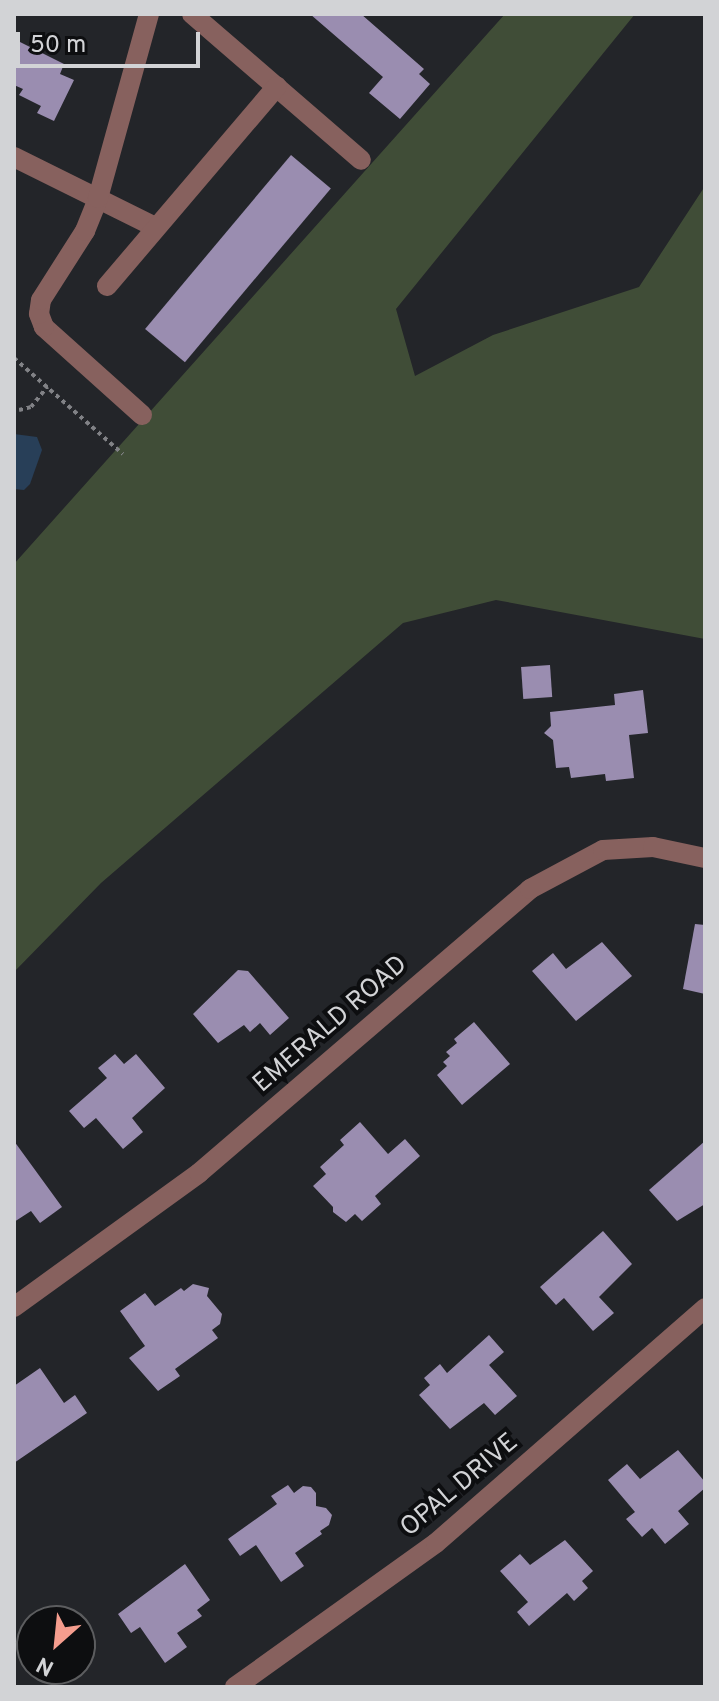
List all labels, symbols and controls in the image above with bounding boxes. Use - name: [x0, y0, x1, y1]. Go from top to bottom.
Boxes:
- scale bar: [20, 16, 204, 66]
- text: 50 m: [30, 31, 86, 61]
- street label: EMERALD ROAD: [248, 950, 414, 1100]
- street label: OPAL DRIVE: [395, 1428, 525, 1544]
- north arrow: [16, 1605, 96, 1685]
- text: N: [33, 1649, 59, 1681]

